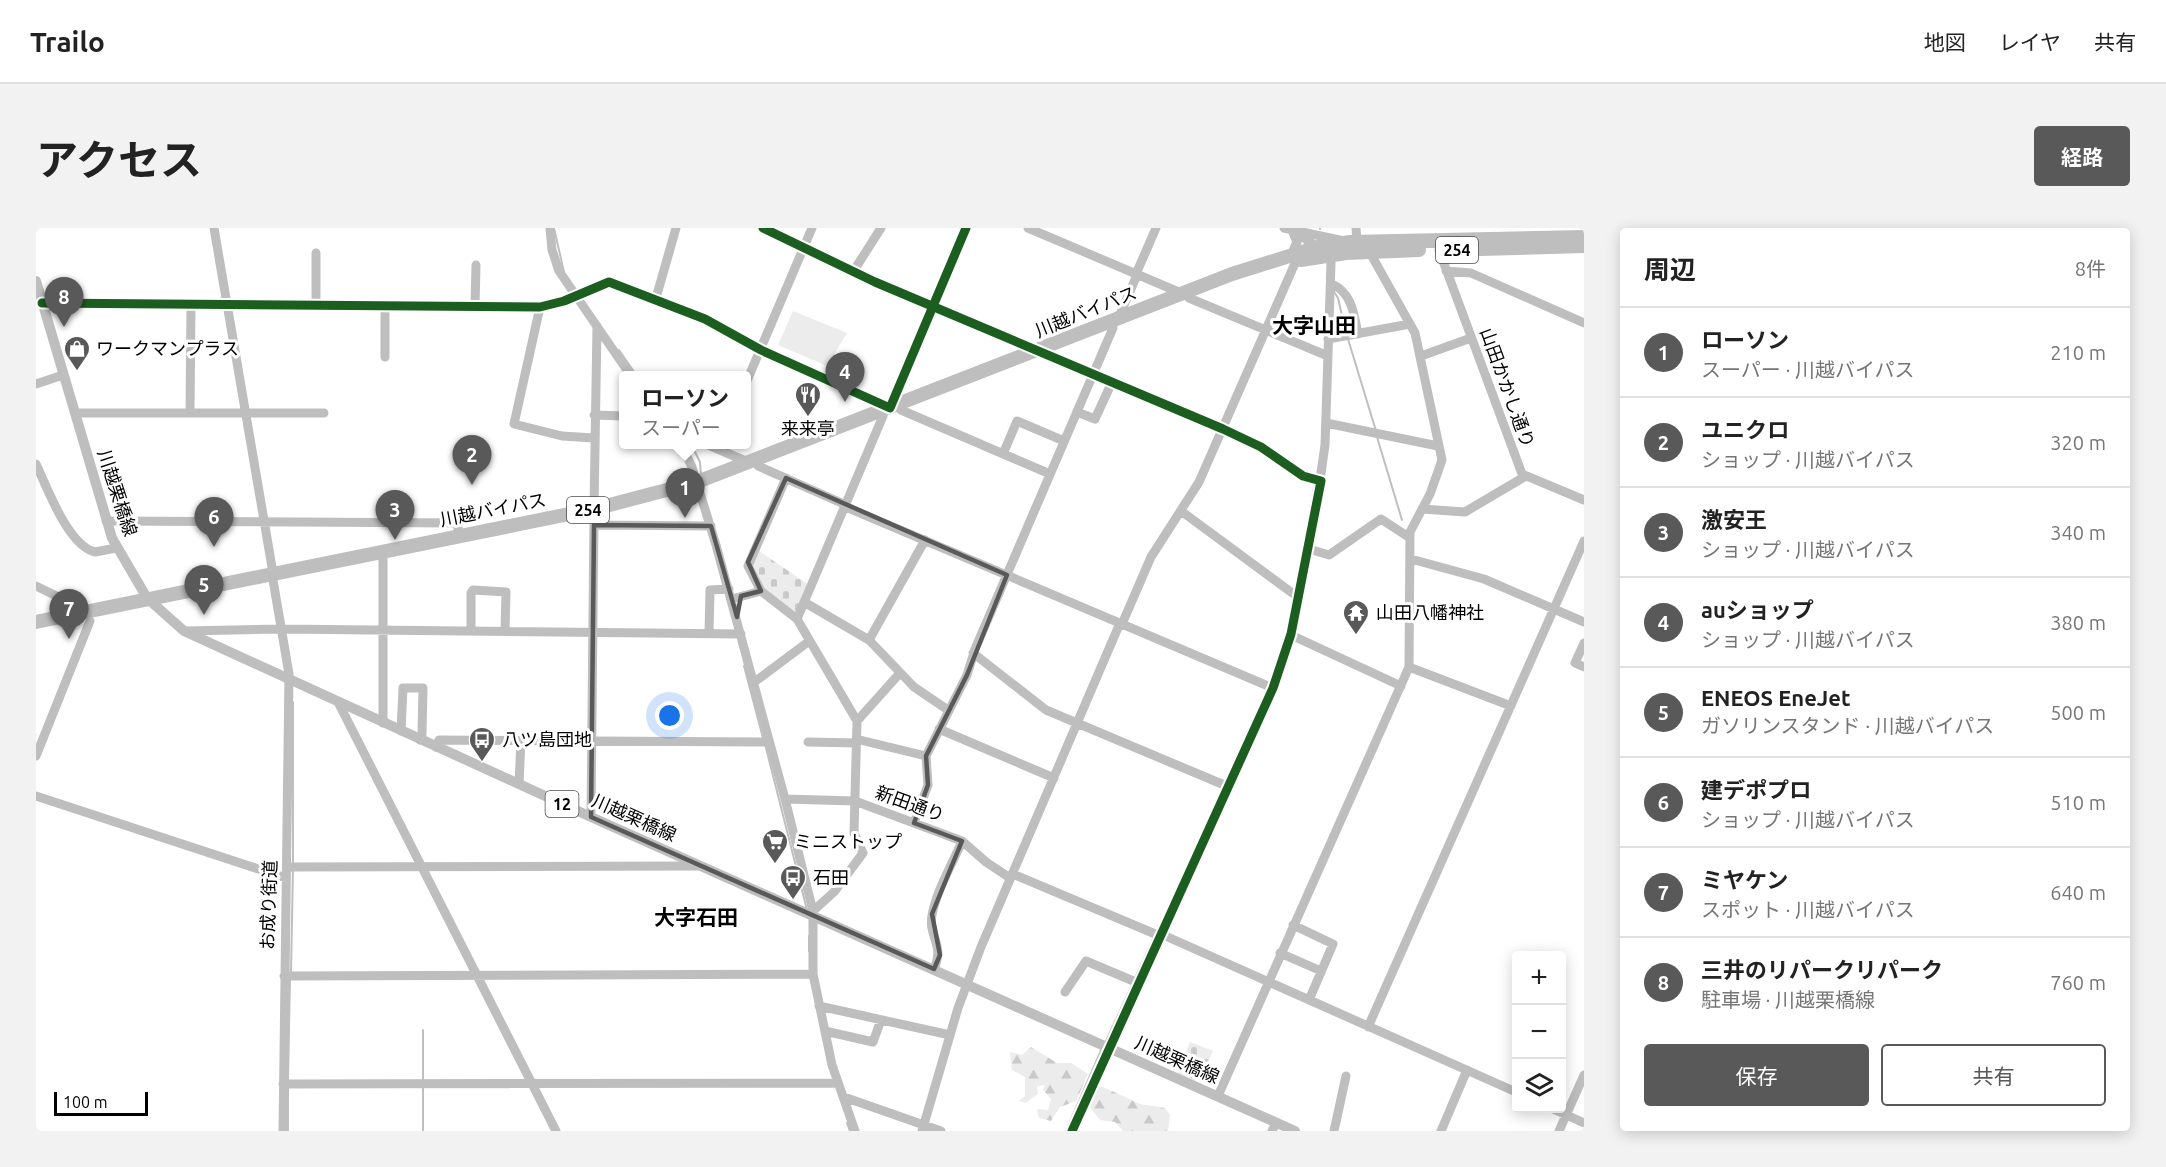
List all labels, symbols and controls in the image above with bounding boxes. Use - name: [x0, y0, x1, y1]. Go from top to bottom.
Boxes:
- text: Trailo: [30, 26, 105, 57]
- text: 地図: [1924, 30, 1966, 54]
- text: レイヤ: [1999, 30, 2061, 54]
- text: 共有: [2094, 30, 2136, 54]
- button: 経路: [2034, 126, 2130, 186]
- text: アクセス: [36, 136, 202, 183]
- road number: 254: [1436, 237, 1478, 263]
- text: 周辺: [1644, 255, 1696, 284]
- text: 8件: [2075, 257, 2106, 280]
- pin: 8: [45, 278, 84, 327]
- street label: 川越バイパス: [1032, 282, 1139, 341]
- district label: 大字山田: [1272, 313, 1356, 337]
- street label: 山田かかし通り: [1477, 325, 1539, 450]
- text: ローソン: [1701, 327, 1789, 352]
- shop icon: ワークマンプラス: [62, 334, 92, 372]
- place label: ワークマンプラス: [96, 338, 239, 358]
- text: 1: [1658, 341, 1669, 364]
- text: 210 m: [2050, 341, 2106, 364]
- pin: 4: [826, 352, 864, 402]
- text: スーパー · 川越バイパス: [1701, 358, 1914, 381]
- popup: [619, 371, 751, 449]
- restaurant icon: 来来亭: [793, 380, 823, 418]
- text: ローソン: [641, 385, 729, 410]
- text: スーパー: [641, 416, 721, 439]
- text: ユニクロ: [1701, 417, 1789, 442]
- place label: 来来亭: [781, 418, 835, 438]
- text: 2: [1658, 431, 1669, 454]
- text: 320 m: [2050, 431, 2106, 454]
- pin: 2: [452, 436, 492, 485]
- street label: 川越栗橋線: [95, 447, 141, 539]
- text: ショップ · 川越バイパス: [1701, 448, 1915, 471]
- pin: 1: [666, 468, 704, 518]
- street label: 川越バイパス: [438, 489, 548, 529]
- pin: 3: [376, 490, 414, 540]
- road number: 254: [567, 497, 609, 523]
- pin: 6: [194, 498, 234, 547]
- text: 激安王: [1701, 507, 1767, 532]
- text: 3: [1658, 521, 1669, 544]
- text: 340 m: [2050, 521, 2106, 544]
- text: ショップ · 川越バイパス: [1701, 538, 1915, 561]
- pin: 5: [184, 566, 224, 615]
- pin: 7: [50, 590, 88, 639]
- text: auショップ: [1701, 597, 1814, 622]
- temple icon: 山田八幡神社: [1341, 598, 1371, 636]
- place label: 山田八幡神社: [1376, 602, 1484, 622]
- text: 4: [1658, 611, 1669, 634]
- text: 380 m: [2050, 611, 2106, 634]
- text: ショップ · 川越バイパス: [1701, 628, 1915, 651]
- text: ENEOS EneJet: [1701, 685, 1850, 710]
- your location: [655, 701, 684, 730]
- text: 5: [1658, 701, 1669, 724]
- text: 500 m: [2050, 701, 2106, 724]
- text: ガソリンスタンド · 川越バイパス: [1701, 714, 1994, 737]
- bus stop icon: 八ツ島団地: [467, 725, 497, 763]
- place label: 八ツ島団地: [502, 729, 592, 749]
- text: 建デポプロ: [1701, 777, 1811, 802]
- street label: 新田通り: [873, 781, 948, 825]
- street label: 川越栗橋線: [589, 790, 680, 845]
- road number: 12: [546, 791, 578, 817]
- text: 6: [1658, 791, 1669, 814]
- text: 510 m: [2050, 791, 2106, 814]
- text: ショップ · 川越バイパス: [1701, 808, 1915, 831]
- supermarket icon: ミニストップ: [760, 827, 790, 865]
- place label: ミニストップ: [794, 831, 902, 851]
- street label: お成り街道: [256, 860, 280, 950]
- bus stop icon: 石田: [778, 863, 808, 901]
- place label: 石田: [813, 867, 849, 887]
- text: ミヤケン: [1701, 867, 1788, 892]
- text: 7: [1658, 881, 1669, 904]
- text: 640 m: [2050, 881, 2106, 904]
- text: スポット · 川越バイパス: [1701, 898, 1915, 921]
- district label: 大字石田: [654, 905, 738, 929]
- map controls: [1512, 951, 1566, 1113]
- button: +: [1512, 951, 1566, 1005]
- text: 三井のリパークリパーク: [1701, 957, 1943, 982]
- text: 8: [1658, 971, 1669, 994]
- text: 760 m: [2050, 971, 2106, 994]
- text: 駐車場 · 川越栗橋線: [1701, 988, 1875, 1011]
- button: −: [1512, 1005, 1566, 1059]
- street label: 川越栗橋線: [1132, 1032, 1223, 1087]
- button: 保存: [1644, 1044, 1869, 1106]
- button: 共有: [1881, 1044, 2106, 1106]
- button: layers: [1512, 1059, 1566, 1113]
- scale bar: [54, 1089, 148, 1116]
- text: 100 m: [63, 1093, 108, 1111]

